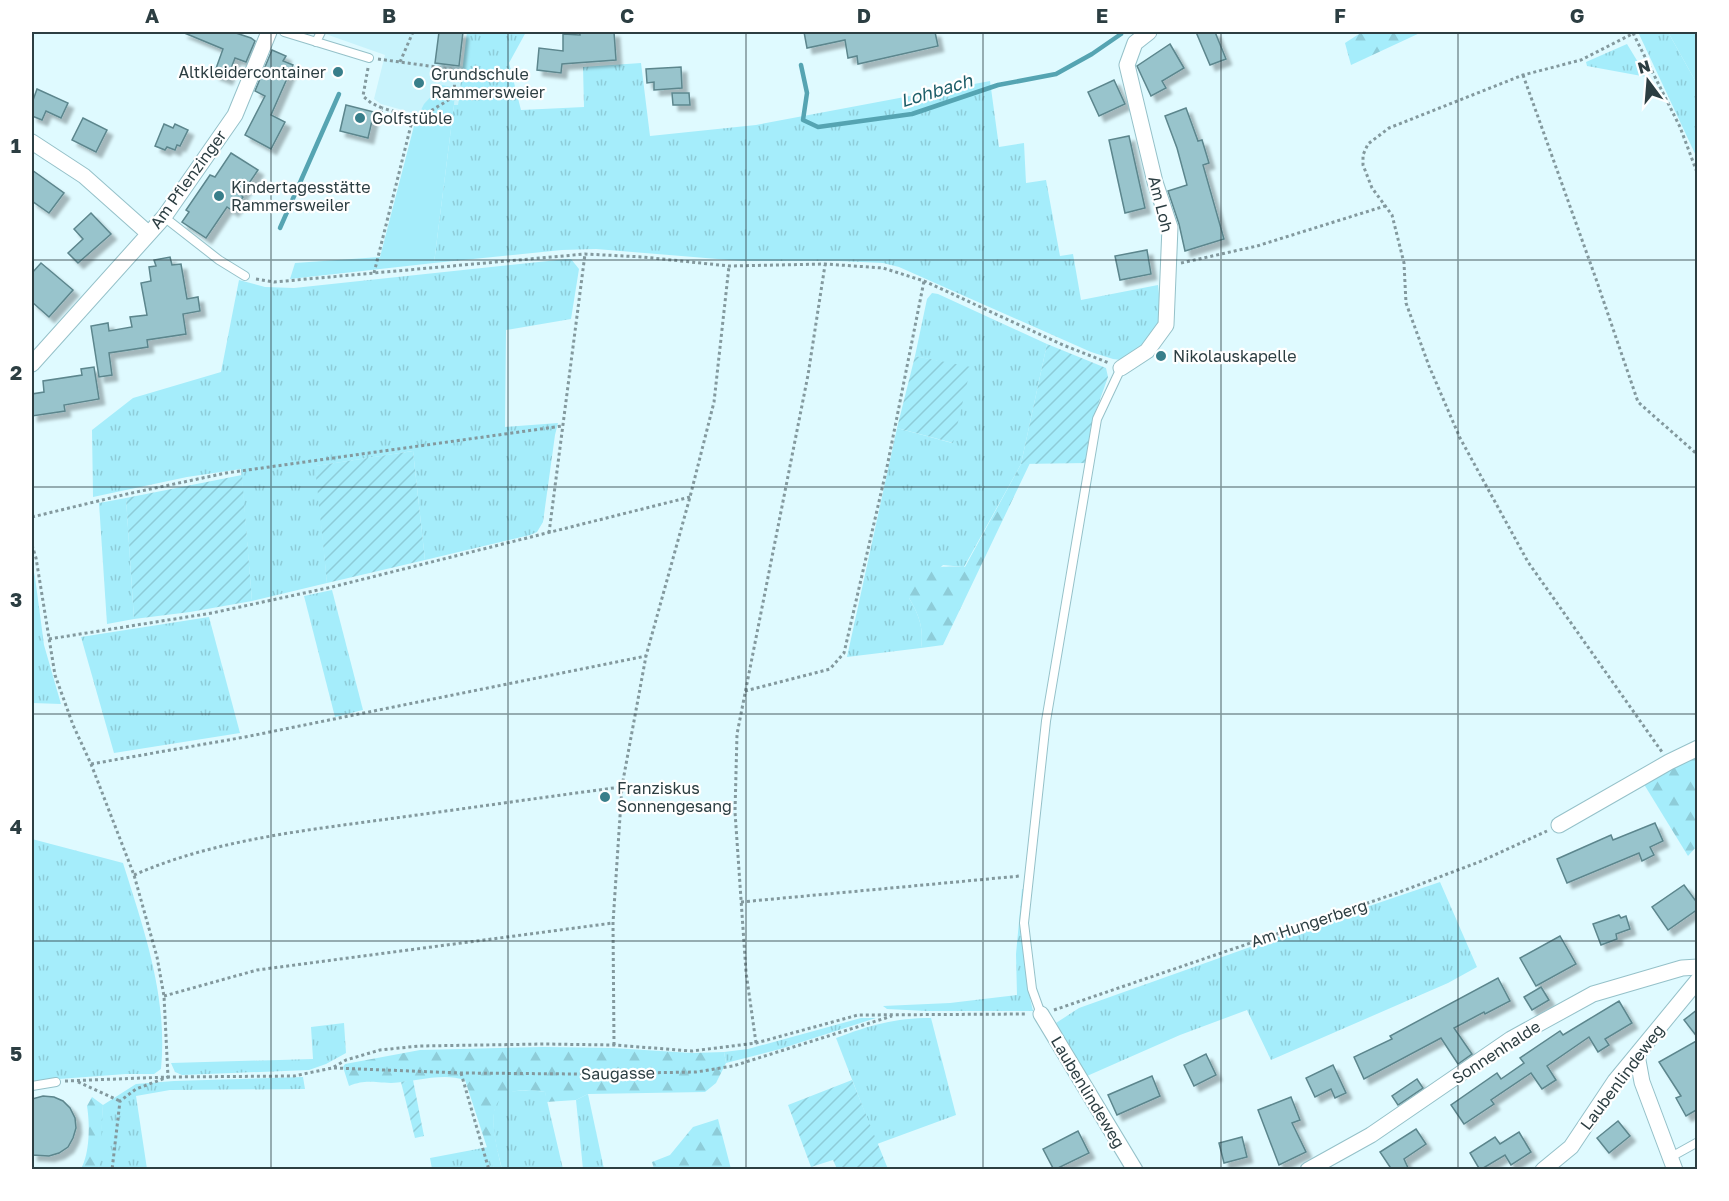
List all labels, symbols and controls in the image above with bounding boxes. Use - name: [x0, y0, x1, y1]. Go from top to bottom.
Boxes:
- text: A: [145, 3, 159, 27]
- text: B: [382, 3, 396, 27]
- text: C: [620, 3, 634, 27]
- text: D: [857, 3, 871, 27]
- text: E: [1096, 3, 1108, 27]
- text: F: [1334, 3, 1346, 27]
- text: G: [1570, 3, 1584, 27]
- north arrow: [1618, 51, 1678, 111]
- text: N: [1635, 55, 1652, 78]
- place label: Altkleidercontainer: [179, 62, 326, 82]
- place label: Grundschule Rammersweier: [431, 64, 545, 102]
- marker: Altkleidercontainer: [331, 65, 345, 79]
- water label: Lohbach: [897, 68, 976, 111]
- marker: Grundschule Rammersweier: [412, 76, 426, 90]
- place label: Golfstüble: [372, 108, 452, 128]
- marker: Golfstüble: [353, 111, 367, 125]
- street label: Am Pflenzinger: [145, 126, 231, 232]
- text: 1: [11, 133, 21, 157]
- street label: Am Loh: [1144, 174, 1178, 234]
- place label: Kindertagesstätte Rammersweiler: [231, 177, 371, 215]
- marker: Kindertagesstätte Rammersweiler: [212, 189, 226, 203]
- place label: Nikolauskapelle: [1173, 346, 1297, 366]
- marker: Nikolauskapelle: [1154, 349, 1168, 363]
- text: 2: [10, 360, 22, 384]
- text: 3: [10, 587, 22, 611]
- place label: Franziskus Sonnengesang: [617, 778, 732, 816]
- marker: Franziskus Sonnengesang: [598, 790, 612, 804]
- text: 4: [10, 814, 22, 838]
- street label: Am Hungerberg: [1248, 895, 1370, 951]
- street label: Sonnenhalde: [1448, 1016, 1544, 1088]
- street label: Laubenlindeweg: [1576, 1020, 1668, 1134]
- street label: Laubenlindeweg: [1047, 1032, 1129, 1152]
- text: 5: [10, 1041, 22, 1065]
- street label: Saugasse: [581, 1062, 655, 1084]

